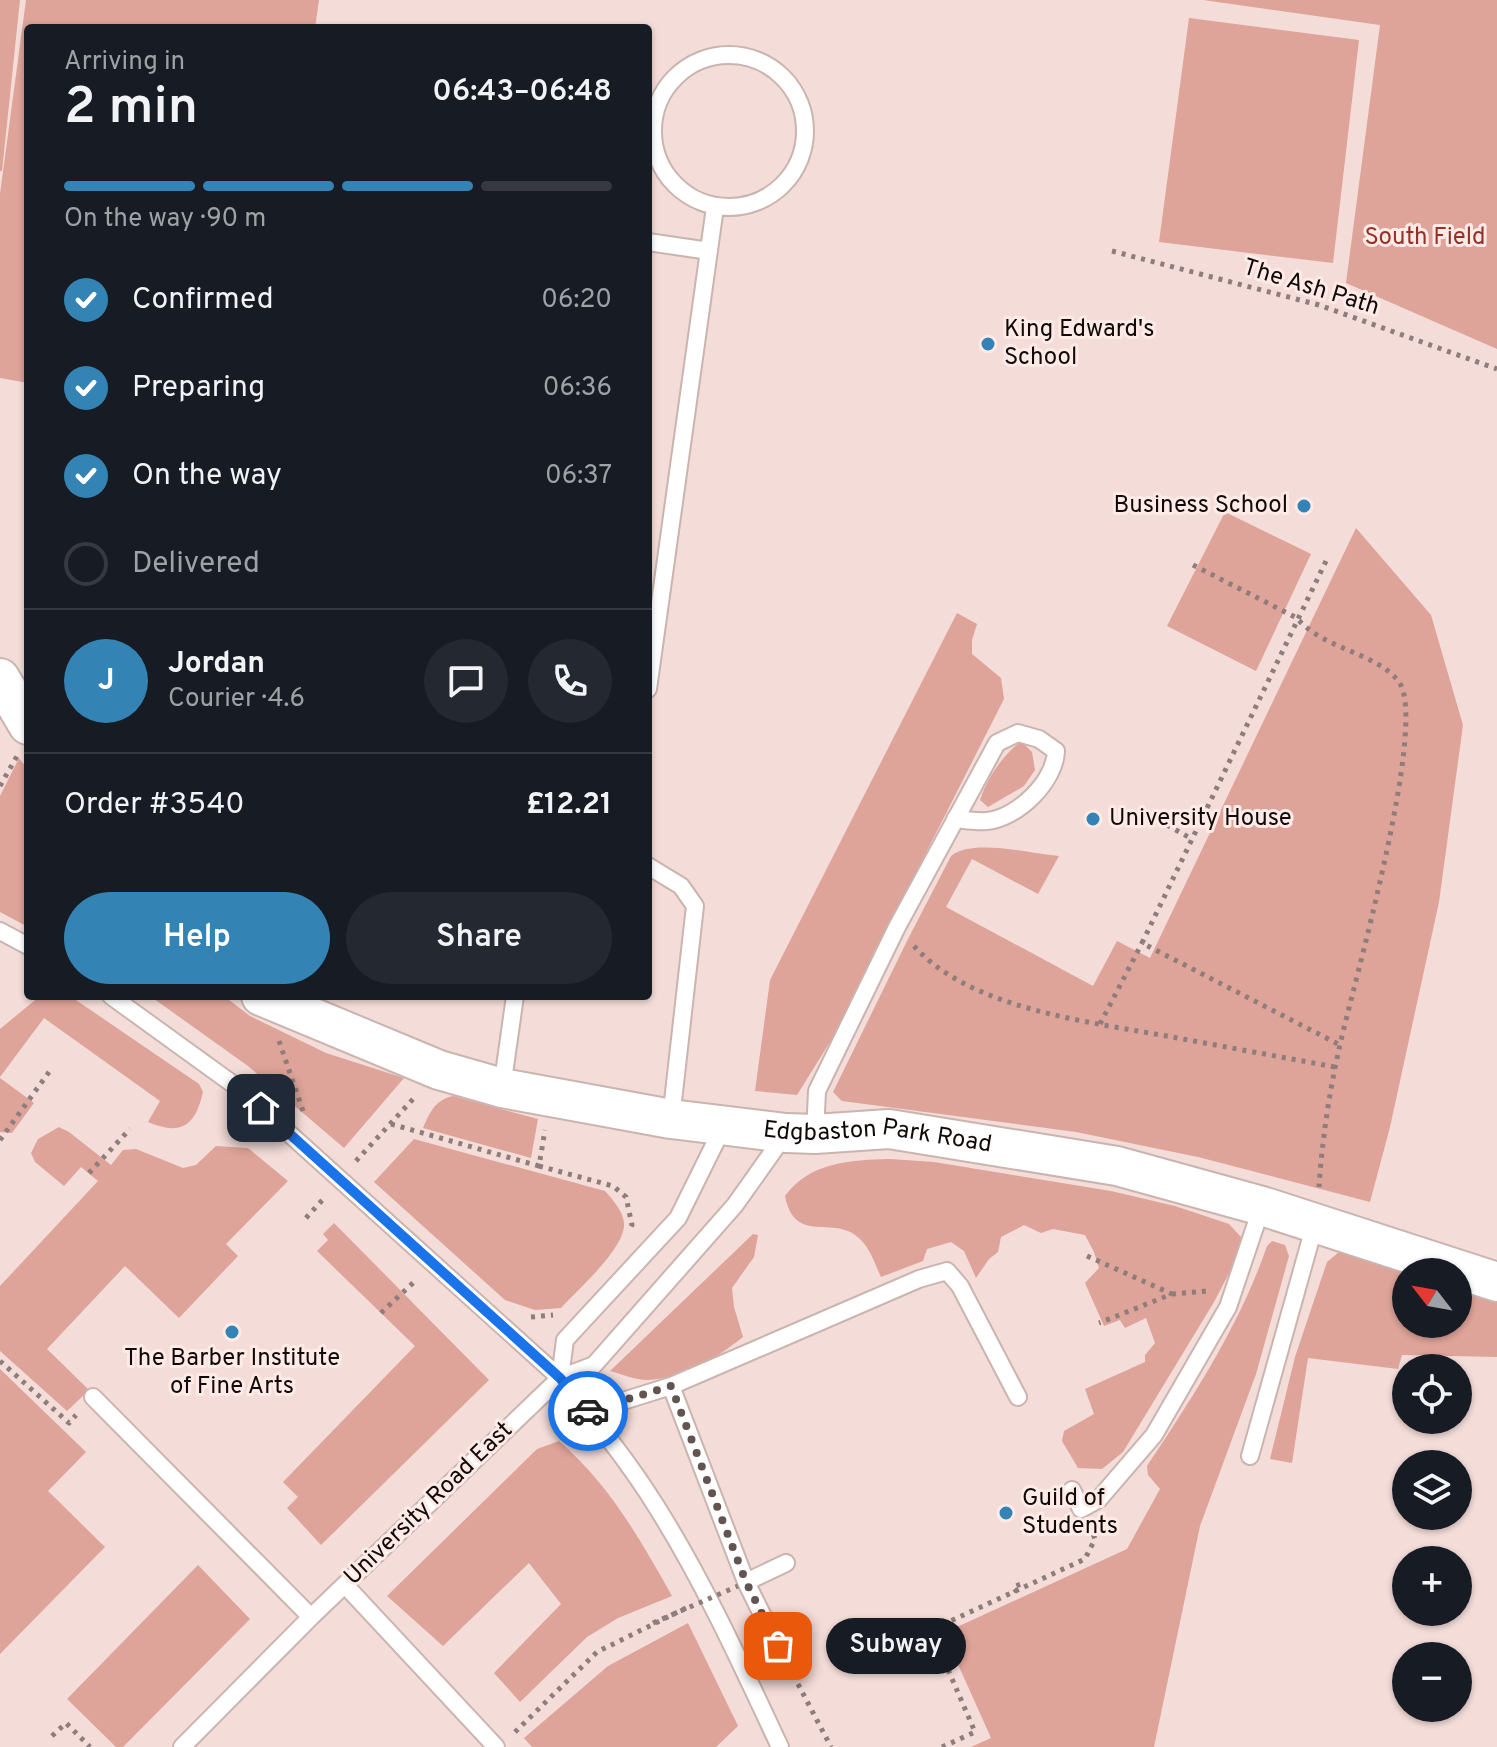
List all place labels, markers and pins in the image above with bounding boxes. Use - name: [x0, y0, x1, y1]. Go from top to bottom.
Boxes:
- place label: King Edward's School: [1004, 315, 1154, 373]
- marker: King Edward's School: [979, 335, 997, 353]
- place label: Business School: [1113, 491, 1288, 521]
- marker: Business School: [1295, 497, 1313, 515]
- place label: University House: [1109, 804, 1292, 834]
- marker: University House: [1084, 810, 1102, 828]
- pin: [227, 1074, 295, 1142]
- marker: The Barber Institute of Fine Arts: [223, 1323, 241, 1341]
- place label: The Barber Institute of Fine Arts: [124, 1344, 340, 1402]
- place label: Guild of Students: [1022, 1484, 1118, 1542]
- marker: Guild of Students: [997, 1504, 1015, 1522]
- pin: [744, 1612, 812, 1680]
- callout: Subway: [826, 1618, 966, 1674]

